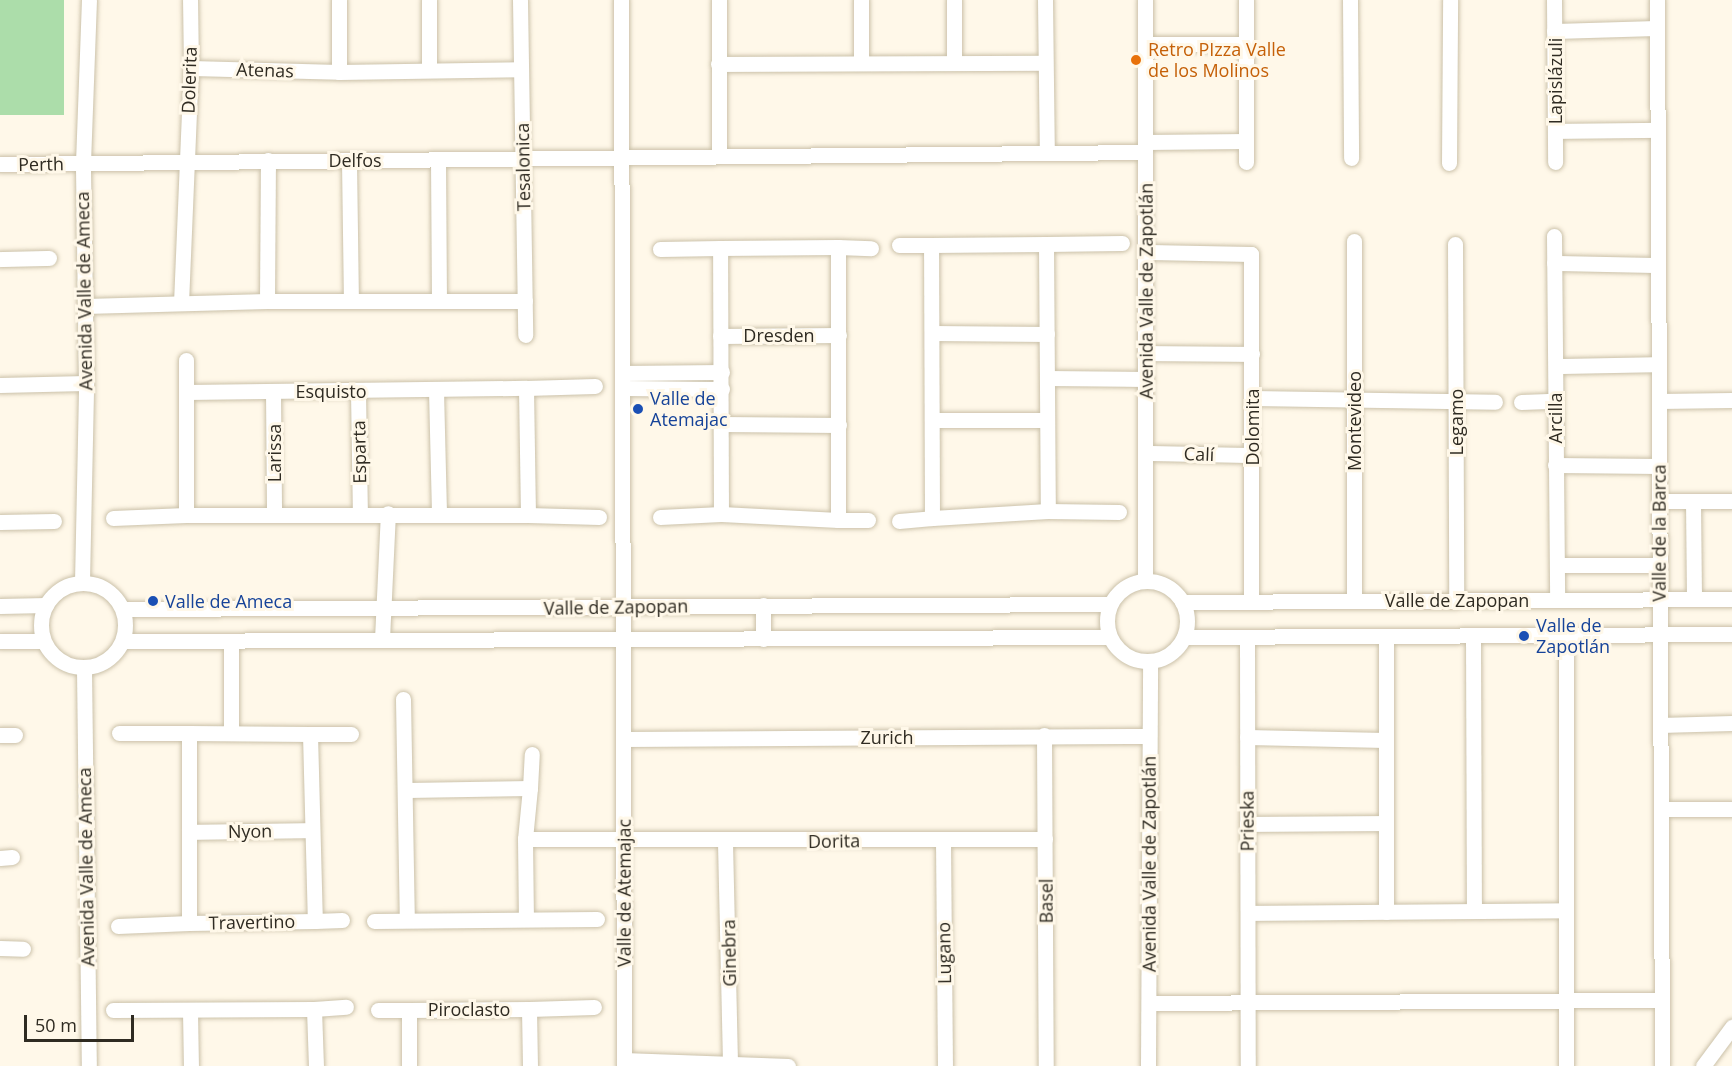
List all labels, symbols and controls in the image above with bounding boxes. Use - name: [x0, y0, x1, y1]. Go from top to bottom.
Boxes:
- street label: Lapislázuli: [1544, 38, 1566, 124]
- place label: Retro PIzza Valle de los Molinos: [1148, 39, 1286, 82]
- street label: Dolerita: [177, 46, 201, 114]
- marker: Retro PIzza Valle de los Molinos: [1129, 53, 1143, 67]
- street label: Atenas: [236, 58, 294, 82]
- street label: Tesalonica: [511, 123, 535, 211]
- street label: Delfos: [328, 149, 382, 171]
- street label: Perth: [18, 153, 64, 175]
- street label: Avenida Valle de Zapotlán: [1135, 183, 1157, 399]
- street label: Avenida Valle de Ameca: [71, 191, 97, 391]
- street label: Dresden: [743, 324, 815, 346]
- street label: Montevideo: [1343, 371, 1365, 471]
- street label: Esquisto: [296, 380, 366, 402]
- place label: Valle de Atemajac: [650, 388, 728, 430]
- street label: Dolomita: [1241, 389, 1263, 465]
- street label: Legamo: [1445, 389, 1467, 455]
- street label: Arcilla: [1544, 393, 1566, 443]
- marker: Valle de Atemajac: [631, 402, 645, 416]
- street label: Esparta: [348, 420, 370, 484]
- street label: Larissa: [263, 424, 285, 482]
- street label: Calí: [1183, 443, 1215, 465]
- street label: Valle de la Barca: [1648, 464, 1670, 602]
- street label: Valle de Zapopan: [1385, 589, 1529, 611]
- place label: Valle de Ameca: [165, 590, 292, 612]
- marker: Valle de Ameca: [146, 594, 160, 608]
- street label: Valle de Zapopan: [544, 595, 688, 619]
- place label: Valle de Zapotlán: [1536, 615, 1610, 658]
- marker: Valle de Zapotlán: [1517, 629, 1531, 643]
- street label: Zurich: [861, 726, 913, 748]
- street label: Avenida Valle de Zapotlán: [1138, 756, 1160, 972]
- street label: Avenida Valle de Ameca: [73, 767, 99, 967]
- street label: Prieska: [1236, 791, 1258, 851]
- street label: Valle de Atemajac: [613, 819, 635, 967]
- street label: Nyon: [228, 820, 272, 842]
- street label: Dorita: [808, 830, 860, 852]
- street label: Basel: [1035, 879, 1057, 923]
- street label: Travertino: [209, 910, 295, 934]
- street label: Ginebra: [718, 919, 740, 987]
- street label: Lugano: [933, 922, 955, 984]
- street label: Piroclasto: [428, 998, 510, 1020]
- scale bar: [27, 1003, 136, 1041]
- text: 50 m: [35, 1013, 77, 1037]

